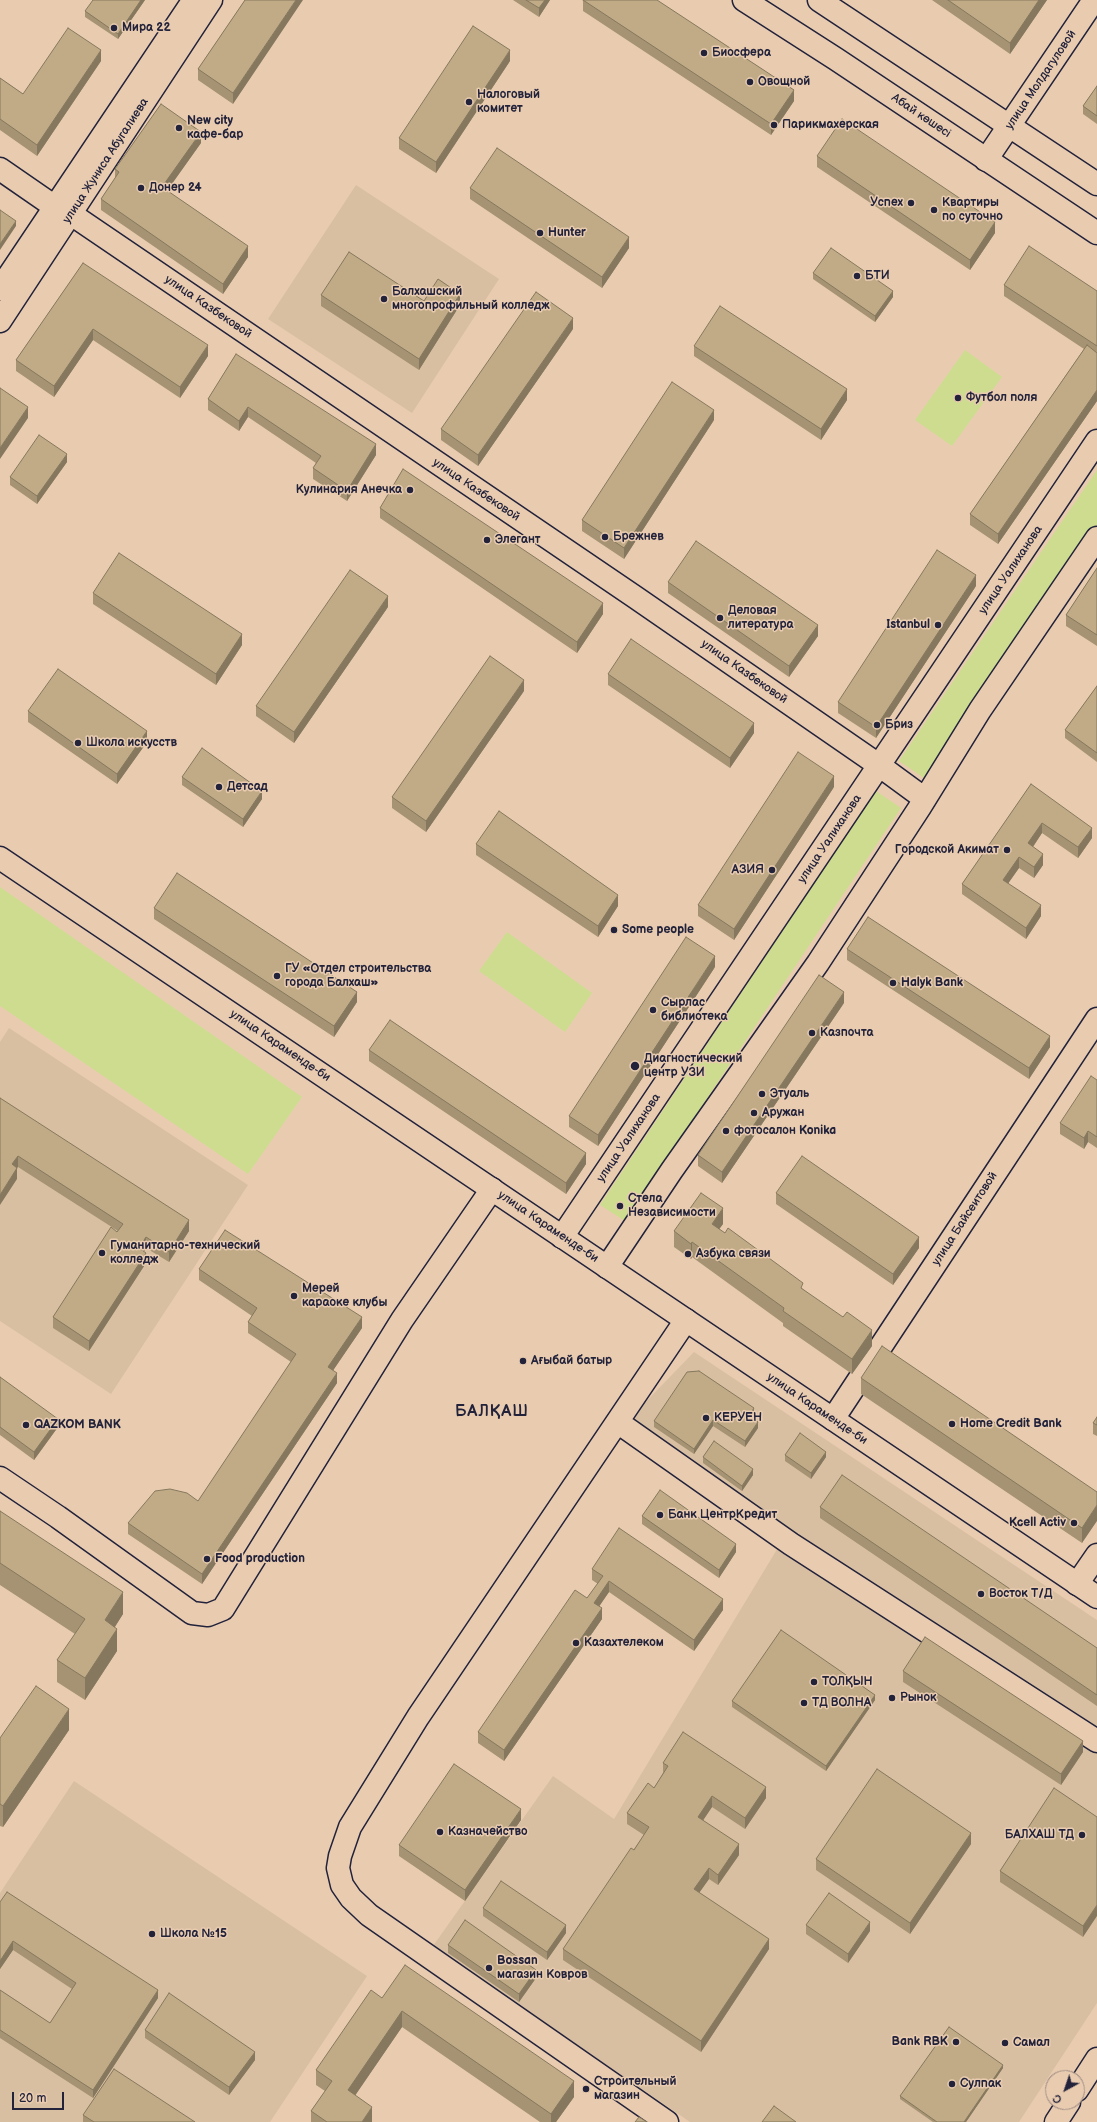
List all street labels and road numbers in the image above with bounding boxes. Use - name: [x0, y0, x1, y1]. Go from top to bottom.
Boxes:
- street label: улица Молдагуловой: [1002, 28, 1080, 132]
- street label: Абай көшесі: [889, 91, 953, 141]
- street label: улица Жуниса Абугалиева: [60, 96, 152, 226]
- street label: улица Казбековой: [162, 272, 254, 342]
- street label: улица Казбековой: [430, 455, 522, 525]
- street label: улица Уалиханова: [976, 523, 1046, 617]
- street label: улица Казбековой: [698, 637, 790, 707]
- street label: улица Уалиханова: [795, 792, 865, 886]
- street label: улица Караменде-би: [227, 1007, 333, 1085]
- street label: улица Уалиханова: [594, 1091, 664, 1185]
- street label: улица Байсеитовой: [929, 1169, 1001, 1269]
- street label: улица Караменде-би: [495, 1188, 601, 1266]
- street label: улица Караменде-би: [764, 1370, 870, 1448]

